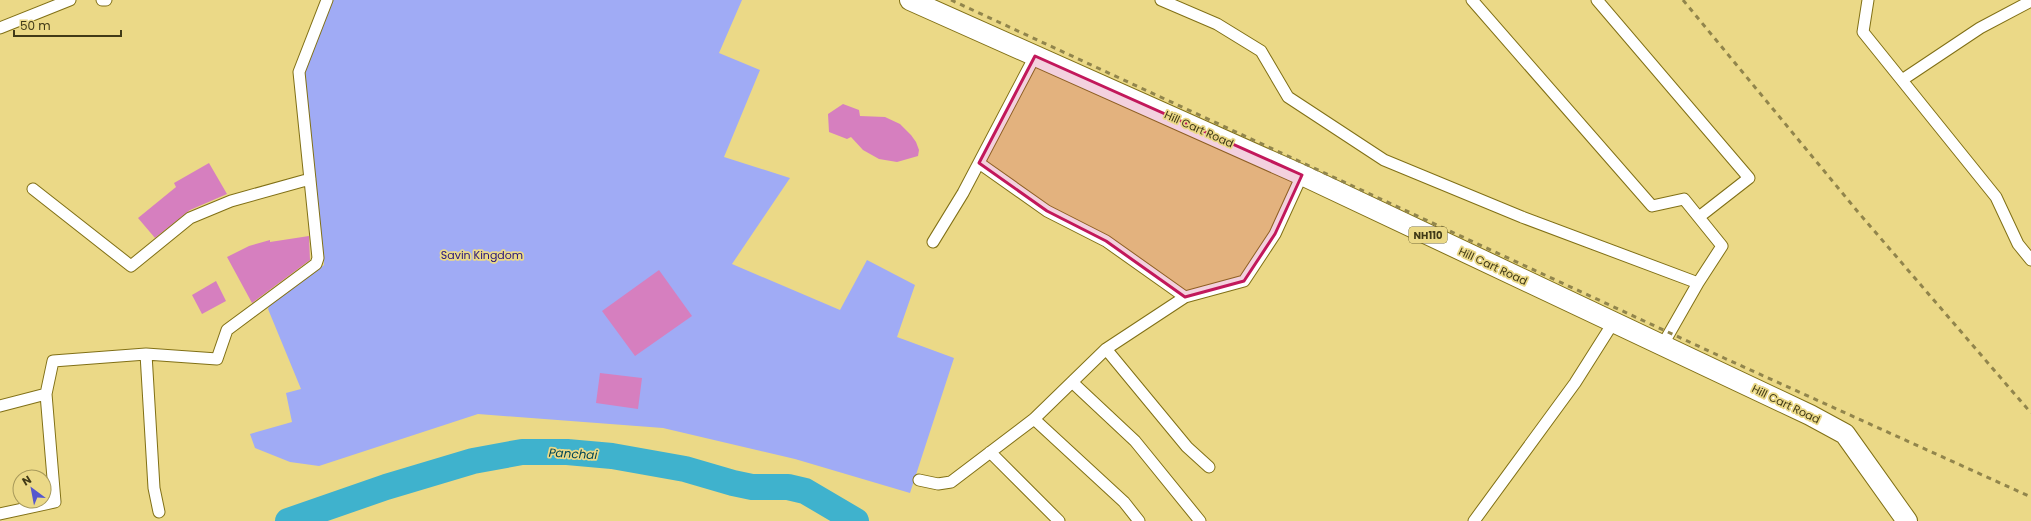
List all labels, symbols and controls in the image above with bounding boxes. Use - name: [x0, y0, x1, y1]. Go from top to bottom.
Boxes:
- scale bar: [14, 12, 121, 38]
- text: 50 m: [20, 17, 51, 34]
- street label: Hill Cart Road: [1162, 107, 1236, 151]
- road number: NH110: [1409, 227, 1447, 243]
- street label: Hill Cart Road: [1456, 243, 1530, 289]
- park label: Savin Kingdom: [441, 247, 523, 263]
- street label: Hill Cart Road: [1749, 381, 1823, 427]
- water label: Panchai: [548, 444, 599, 463]
- north arrow: [12, 469, 52, 509]
- text: N: [19, 472, 34, 489]

